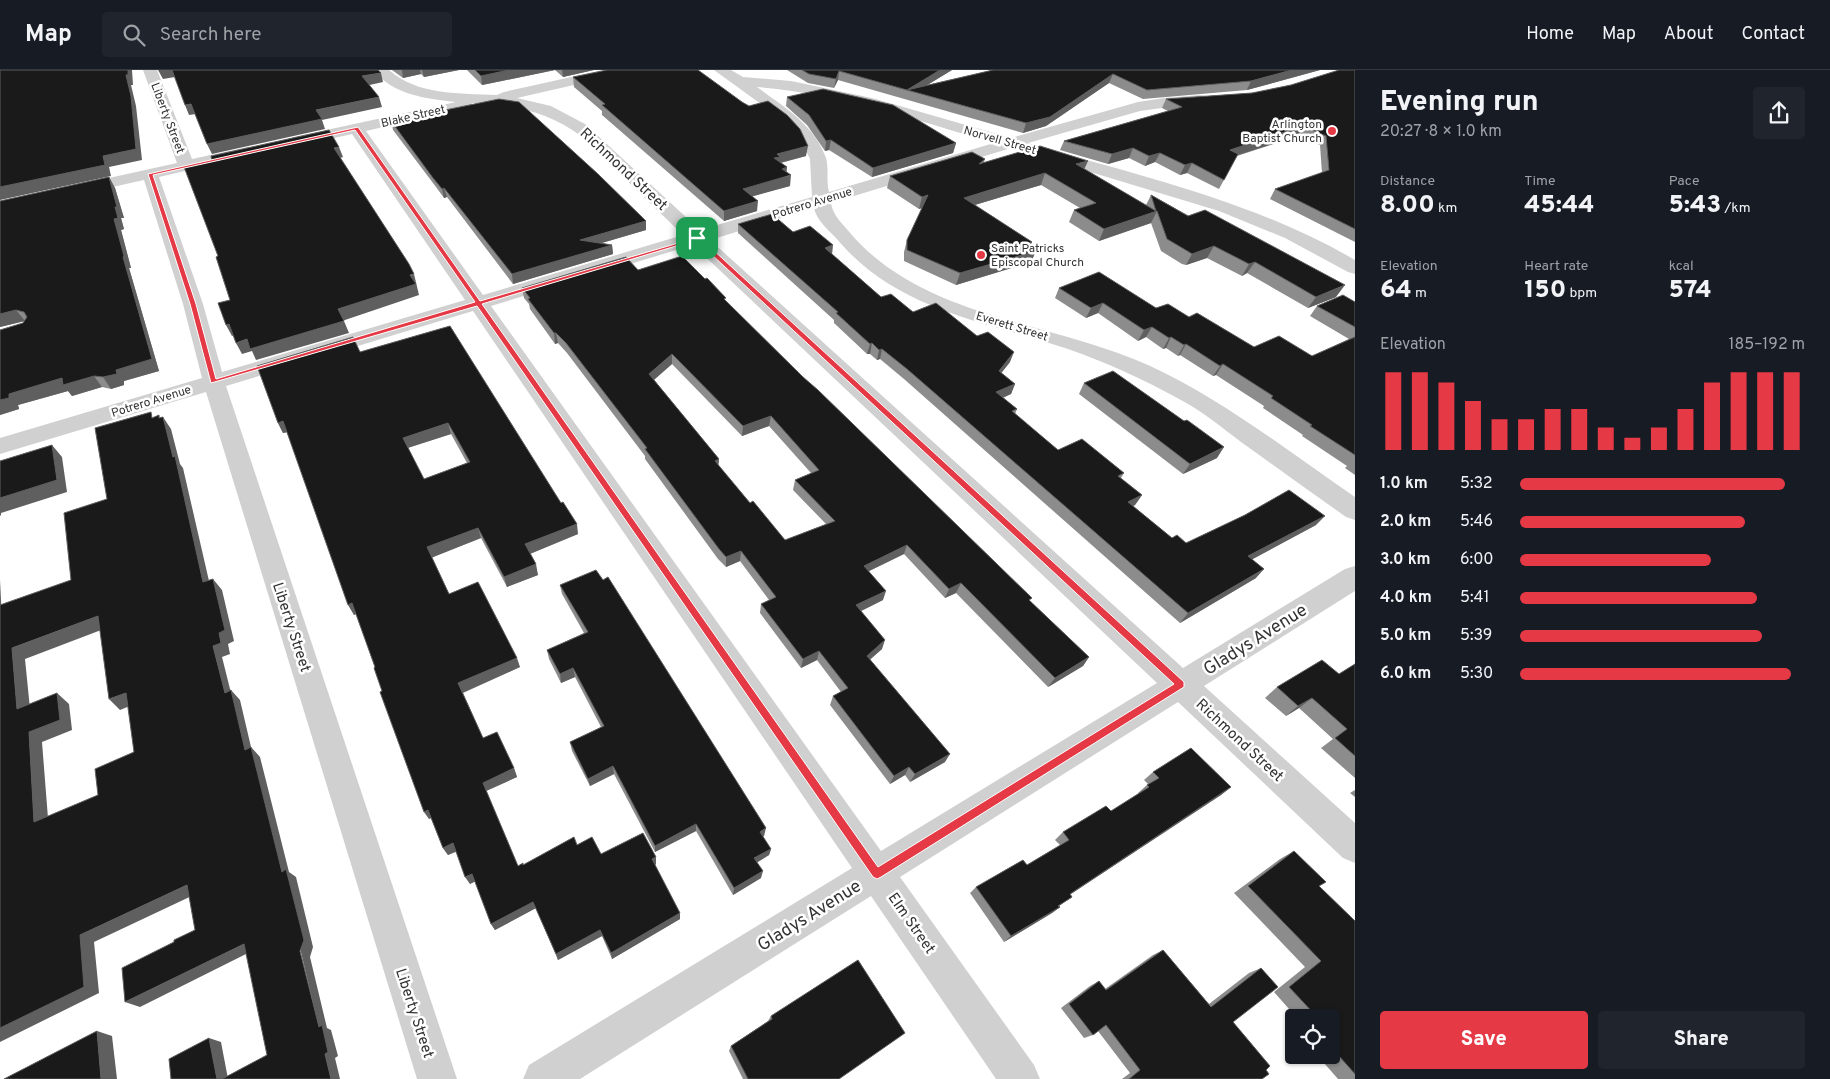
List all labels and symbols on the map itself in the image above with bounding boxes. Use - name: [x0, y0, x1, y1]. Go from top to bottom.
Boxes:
- street label: Liberty Street: [146, 81, 188, 156]
- street label: Blake Street: [379, 102, 447, 132]
- place label: Arlington Baptist Church: [1242, 117, 1322, 147]
- street label: Norvell Street: [962, 123, 1038, 159]
- street label: Richmond Street: [575, 125, 671, 216]
- marker: Arlington Baptist Church: [1326, 125, 1338, 137]
- street label: Potrero Avenue: [770, 184, 854, 224]
- pin: [676, 217, 718, 259]
- place label: Saint Patricks Episcopal Church: [991, 241, 1084, 271]
- marker: Saint Patricks Episcopal Church: [975, 249, 987, 261]
- street label: Everett Street: [974, 308, 1050, 346]
- street label: Potrero Avenue: [109, 382, 193, 422]
- street label: Liberty Street: [267, 580, 314, 675]
- street label: Gladys Avenue: [1200, 599, 1312, 681]
- street label: Richmond Street: [1191, 696, 1287, 787]
- street label: Gladys Avenue: [754, 875, 866, 957]
- street label: Elm Street: [883, 890, 939, 958]
- street label: Liberty Street: [390, 966, 437, 1061]

